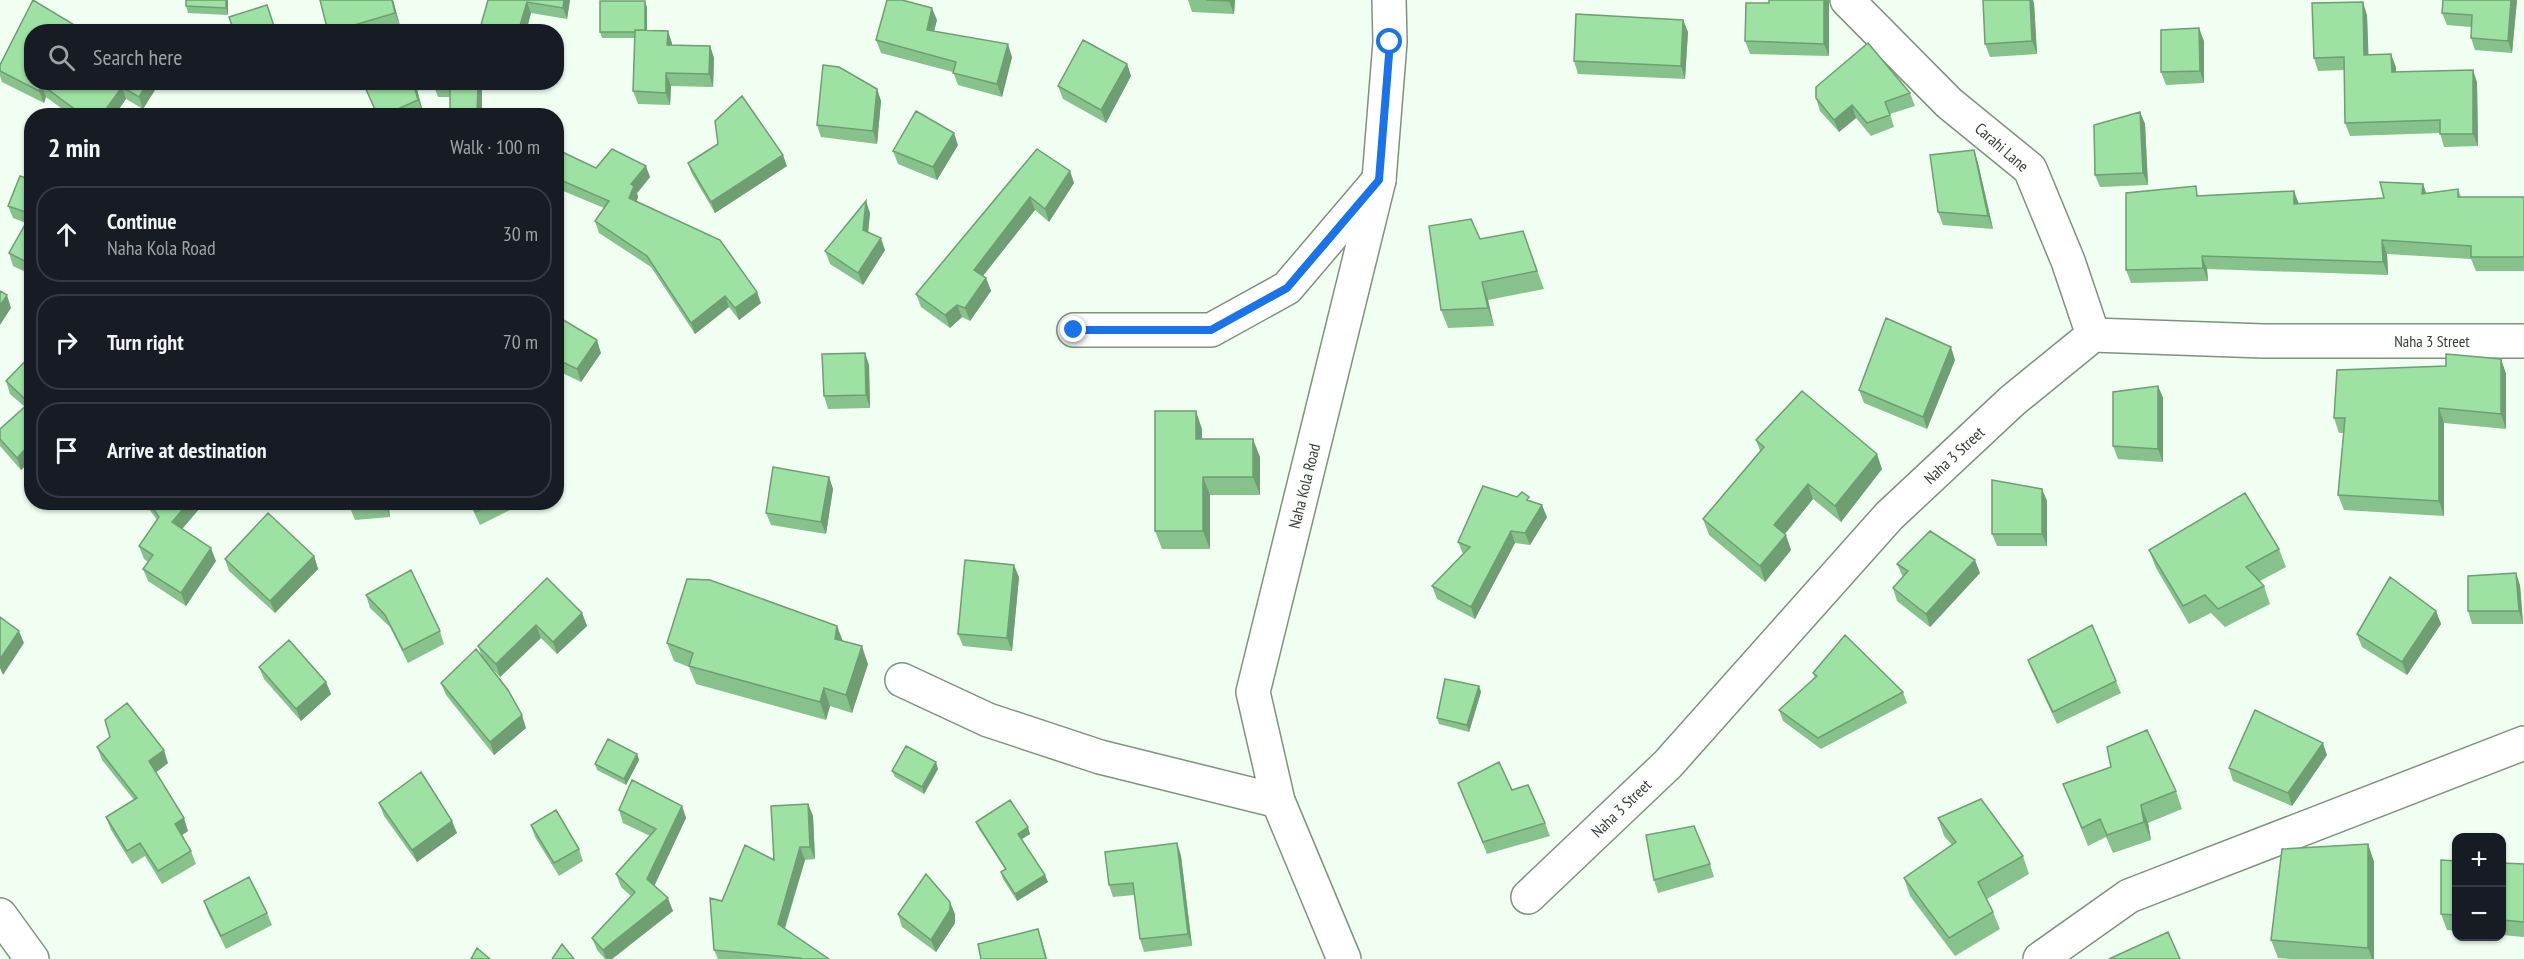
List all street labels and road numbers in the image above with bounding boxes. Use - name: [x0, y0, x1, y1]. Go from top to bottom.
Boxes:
- street label: Carahi Lane: [1971, 118, 2033, 176]
- street label: Naha 3 Street: [2394, 331, 2470, 351]
- street label: Naha 3 Street: [1920, 422, 1989, 488]
- street label: Naha Kola Road: [1284, 441, 1324, 531]
- street label: Naha 3 Street: [1587, 774, 1656, 841]

